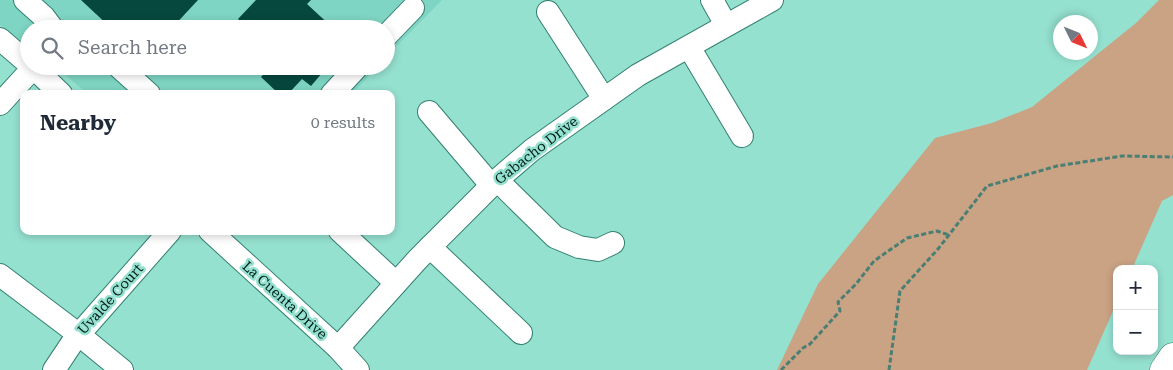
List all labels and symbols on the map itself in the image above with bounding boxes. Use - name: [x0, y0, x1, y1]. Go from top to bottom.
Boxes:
- north arrow: [1053, 15, 1098, 60]
- street label: Gabacho Drive: [491, 113, 581, 187]
- street label: La Cuenta Drive: [239, 258, 331, 342]
- street label: Uvalde Court: [74, 260, 146, 338]

